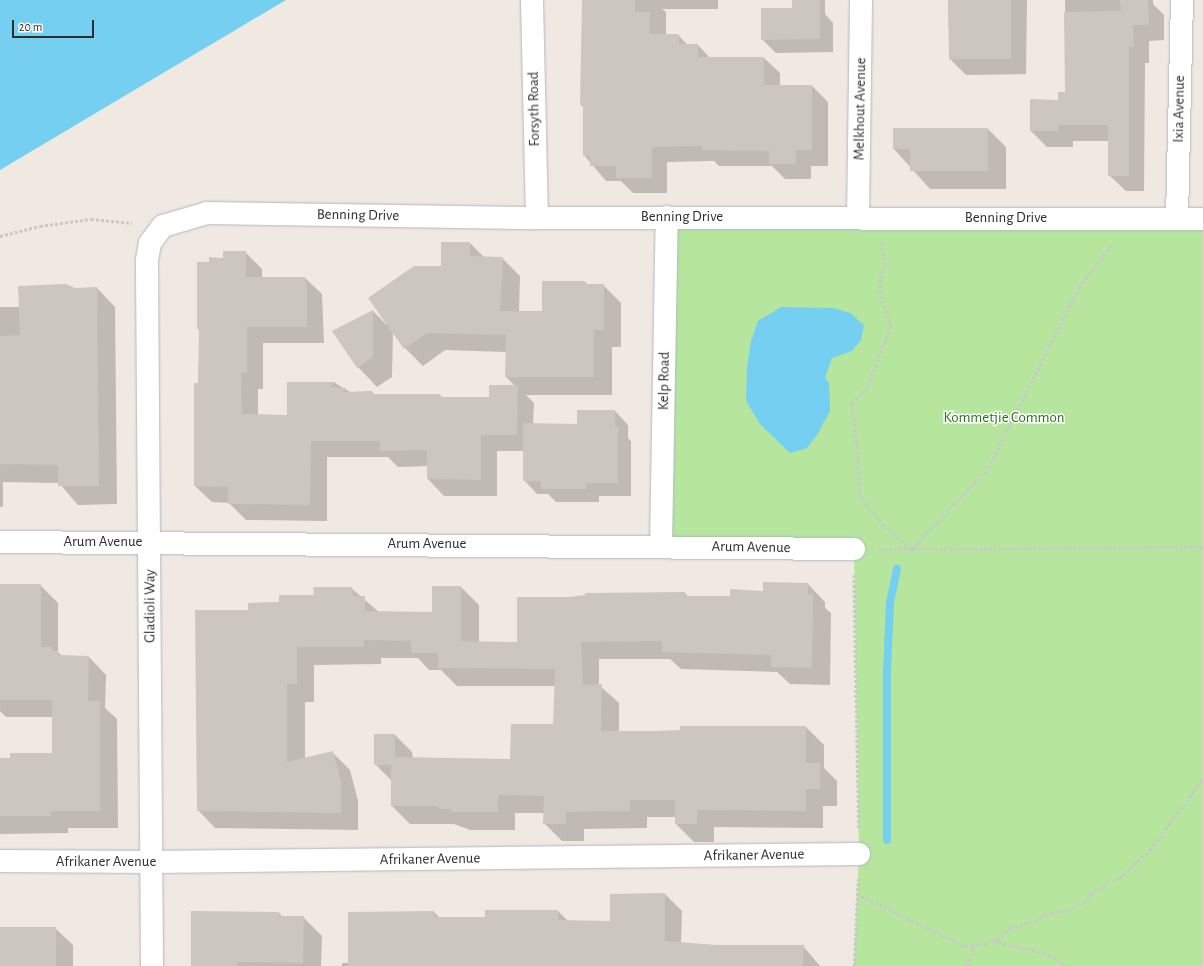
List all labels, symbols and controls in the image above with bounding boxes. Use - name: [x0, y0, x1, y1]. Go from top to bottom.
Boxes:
- scale bar: [14, 12, 96, 38]
- text: 20 m: [19, 21, 42, 33]
- street label: Melkhout Avenue: [850, 57, 870, 161]
- street label: Forsyth Road: [524, 71, 544, 147]
- street label: Ixia Avenue: [1169, 75, 1189, 143]
- street label: Benning Drive: [317, 205, 399, 225]
- street label: Benning Drive: [641, 208, 723, 226]
- street label: Benning Drive: [965, 209, 1047, 227]
- street label: Kelp Road: [654, 352, 674, 410]
- park label: Kommetjie Common: [943, 409, 1065, 427]
- street label: Arum Avenue: [63, 533, 143, 551]
- street label: Arum Avenue: [387, 535, 467, 553]
- street label: Arum Avenue: [711, 537, 791, 557]
- street label: Gladioli Way: [141, 569, 159, 643]
- street label: Afrikaner Avenue: [703, 845, 805, 865]
- street label: Afrikaner Avenue: [379, 849, 481, 869]
- street label: Afrikaner Avenue: [56, 853, 156, 871]

